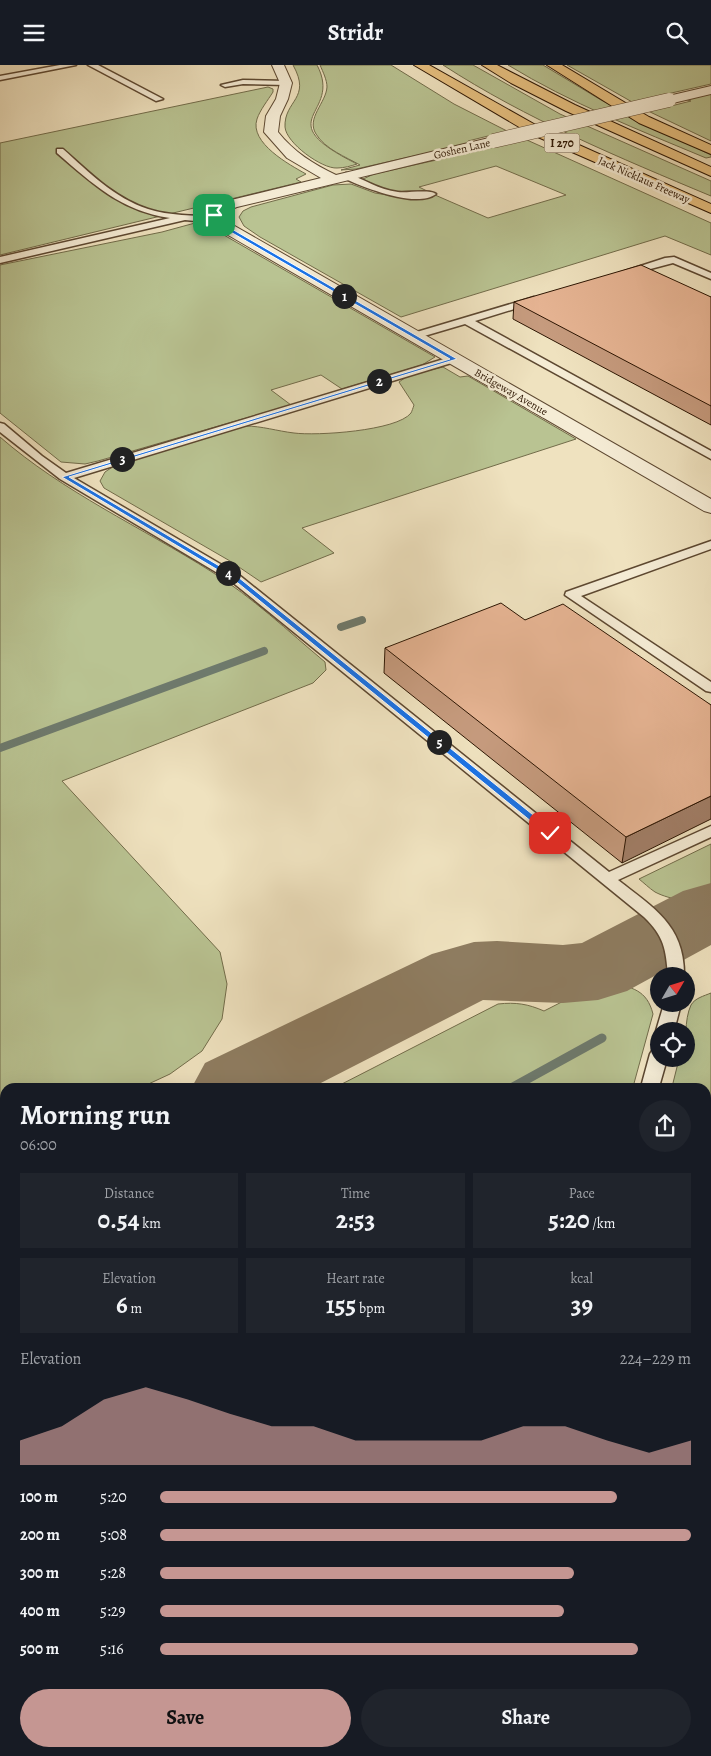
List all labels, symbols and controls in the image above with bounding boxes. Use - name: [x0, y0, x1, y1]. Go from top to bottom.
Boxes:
- text: Stridr: [328, 18, 383, 48]
- icon: menu: [20, 19, 48, 47]
- icon: search: [663, 19, 691, 47]
- road number: I 270: [544, 133, 580, 153]
- street label: Goshen Lane: [432, 135, 492, 163]
- street label: Jack Nicklaus Freeway: [596, 153, 692, 207]
- pin: [193, 194, 235, 236]
- icon: arrive: [200, 201, 228, 229]
- pin: 1: [332, 283, 356, 309]
- text: 1: [342, 287, 347, 306]
- street label: Bridgeway Avenue: [472, 365, 551, 419]
- pin: 2: [366, 369, 392, 393]
- text: 2: [376, 372, 383, 391]
- pin: 3: [110, 447, 134, 471]
- text: 3: [119, 450, 126, 469]
- pin: 4: [216, 561, 240, 585]
- text: 4: [225, 564, 232, 583]
- pin: 5: [426, 729, 452, 755]
- text: 5: [437, 733, 442, 752]
- pin: [529, 812, 571, 854]
- icon: check: [536, 819, 564, 847]
- north arrow: [650, 967, 695, 1013]
- map controls: [650, 967, 695, 1067]
- button: locate: [650, 1022, 695, 1067]
- text: Morning run: [20, 1096, 170, 1134]
- button: share: [639, 1100, 691, 1152]
- text: 06:00: [20, 1134, 57, 1156]
- text: Distance: [104, 1184, 154, 1203]
- text: Time: [341, 1184, 370, 1203]
- text: Pace: [569, 1184, 595, 1203]
- text: 0.54: [98, 1203, 139, 1237]
- text: 2:53: [336, 1203, 375, 1237]
- text: 5:20: [548, 1203, 589, 1237]
- text: km: [139, 1214, 161, 1233]
- text: /km: [589, 1214, 615, 1233]
- text: Elevation: [102, 1269, 156, 1288]
- text: Heart rate: [326, 1269, 385, 1288]
- text: kcal: [571, 1269, 593, 1288]
- text: 6: [116, 1288, 128, 1322]
- text: 155: [326, 1288, 356, 1322]
- text: 39: [571, 1288, 593, 1322]
- text: m: [128, 1299, 142, 1318]
- text: bpm: [356, 1299, 385, 1318]
- text: Elevation: [20, 1348, 81, 1370]
- text: 224–229 m: [620, 1348, 691, 1370]
- text: 100 m: [20, 1486, 58, 1508]
- text: 5:20: [100, 1486, 127, 1508]
- text: 200 m: [20, 1524, 60, 1546]
- text: 5:08: [100, 1524, 127, 1546]
- text: 300 m: [20, 1562, 59, 1584]
- text: 5:28: [100, 1562, 126, 1584]
- text: 400 m: [20, 1600, 60, 1622]
- text: 5:29: [100, 1600, 126, 1622]
- text: 500 m: [20, 1638, 59, 1660]
- text: 5:16: [100, 1638, 124, 1660]
- button: Save: [20, 1689, 351, 1747]
- button: Share: [361, 1689, 691, 1747]

